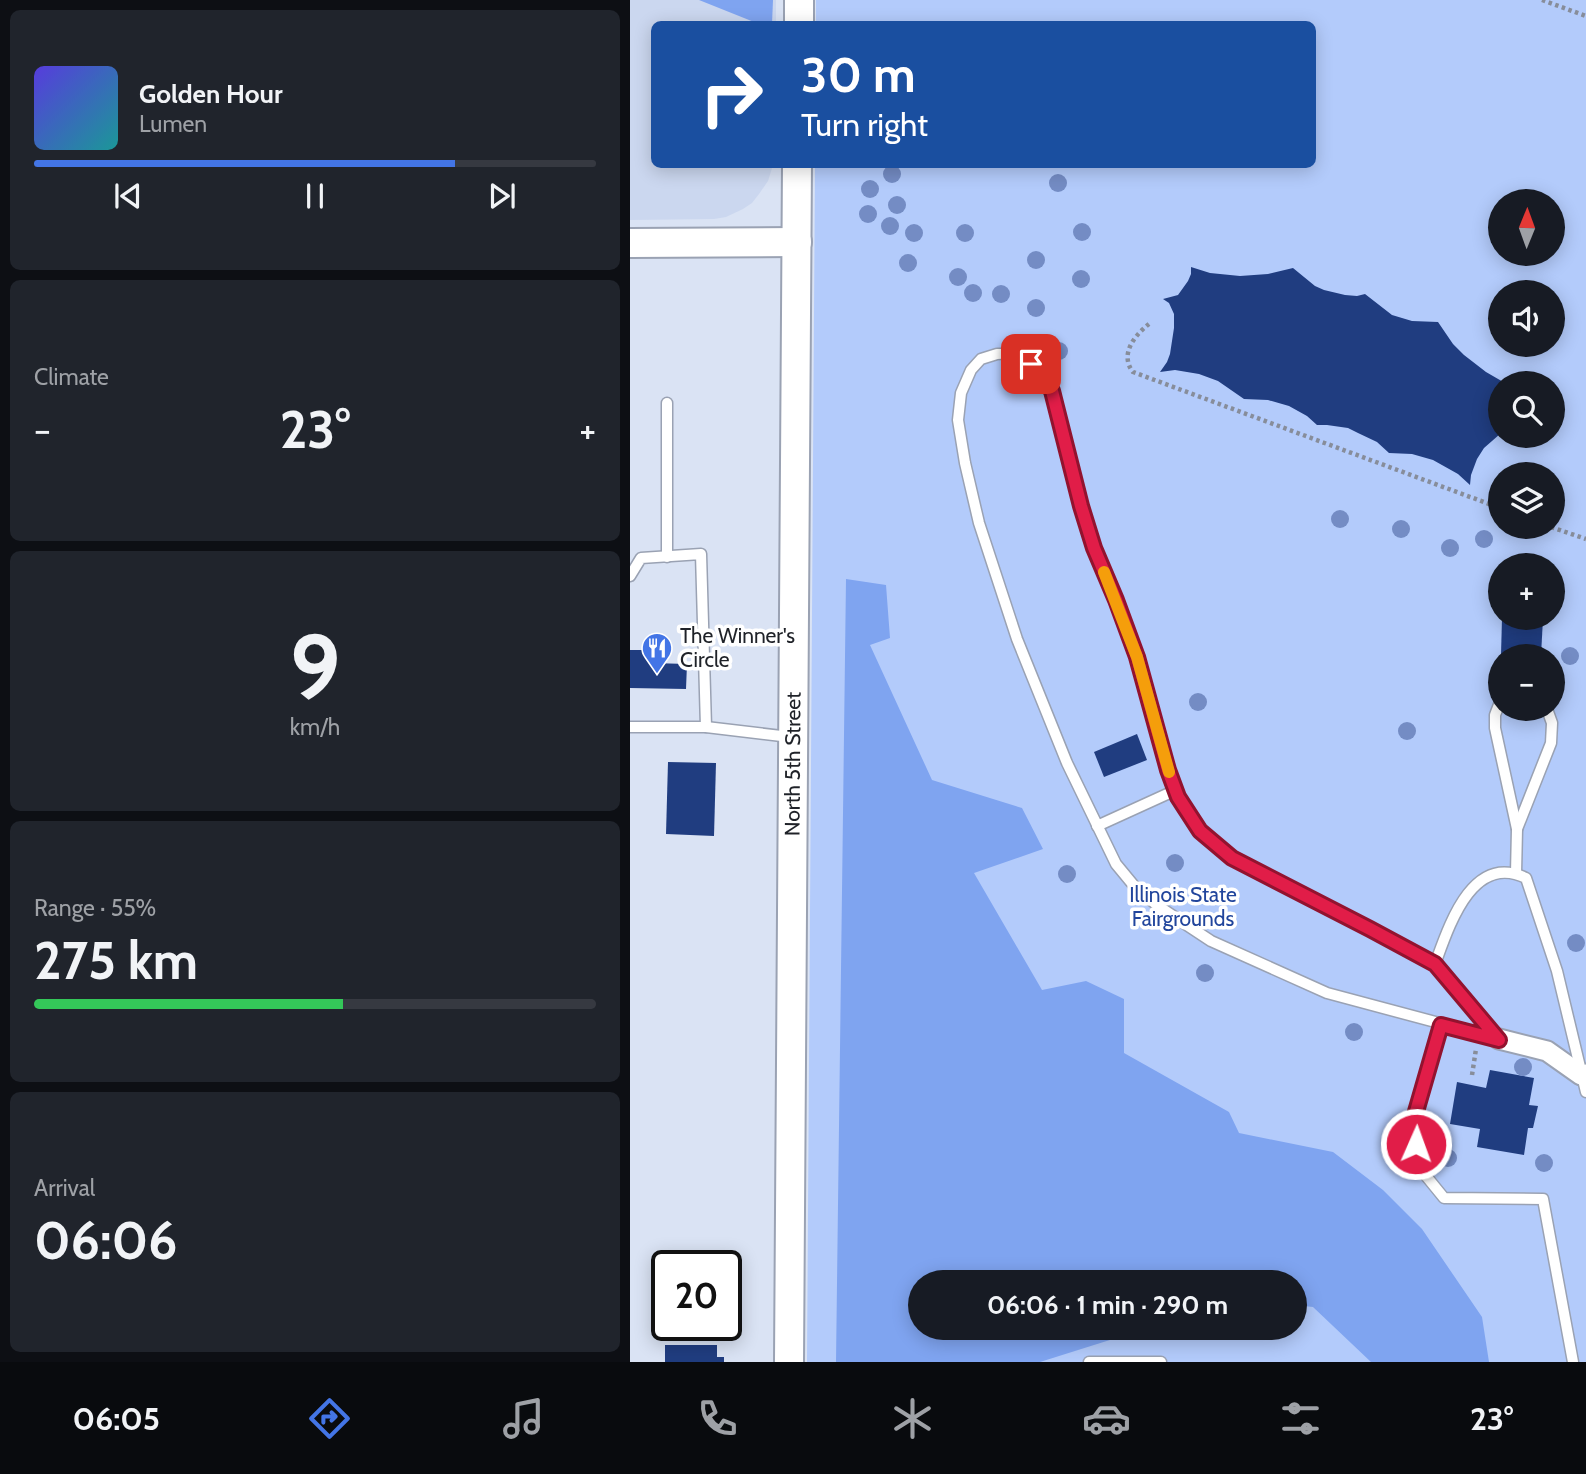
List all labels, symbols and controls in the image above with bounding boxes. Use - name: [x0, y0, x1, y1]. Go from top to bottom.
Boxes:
- text: 30 m: [801, 45, 916, 104]
- icon: right: [686, 49, 777, 140]
- text: Golden Hour: [139, 78, 282, 110]
- text: Turn right: [801, 105, 928, 144]
- text: Lumen: [139, 110, 207, 138]
- icon: previous: [109, 177, 147, 215]
- icon: pause: [296, 177, 334, 215]
- icon: next: [483, 177, 521, 215]
- north arrow: [1488, 189, 1564, 266]
- map controls: [1488, 189, 1565, 721]
- button: sound: [1488, 280, 1565, 357]
- pin: [1001, 334, 1061, 394]
- icon: arrive: [1012, 345, 1050, 383]
- text: Climate: [34, 363, 109, 391]
- button: search: [1488, 371, 1565, 448]
- text: 23°: [280, 398, 350, 461]
- text: −: [34, 406, 51, 453]
- text: +: [579, 406, 596, 453]
- button: layers: [1488, 462, 1565, 539]
- button: +: [1488, 553, 1565, 630]
- text: 9: [289, 612, 341, 723]
- place label: The Winner's Circle: [680, 623, 795, 672]
- restaurant icon: The Winner's Circle: [640, 631, 674, 675]
- button: −: [1488, 644, 1565, 721]
- street label: North 5th Street: [780, 692, 805, 836]
- text: km/h: [290, 713, 340, 741]
- park label: Illinois State Fairgrounds: [1129, 882, 1237, 931]
- text: Range · 55%: [34, 894, 156, 922]
- text: 275 km: [34, 929, 198, 992]
- position arrow: [1379, 1107, 1453, 1181]
- text: Arrival: [34, 1174, 95, 1202]
- text: 06:06: [34, 1209, 177, 1272]
- speed limit sign: 20: [651, 1250, 742, 1341]
- text: 06:06 · 1 min · 290 m: [987, 1289, 1228, 1321]
- icon: directions: [305, 1394, 354, 1443]
- icon: music: [499, 1394, 548, 1443]
- icon: phone: [693, 1394, 742, 1443]
- icon: climate: [888, 1394, 937, 1443]
- icon: car: [1082, 1394, 1131, 1443]
- icon: filters: [1276, 1394, 1325, 1443]
- text: 06:05: [73, 1399, 160, 1438]
- text: 23°: [1470, 1399, 1513, 1438]

